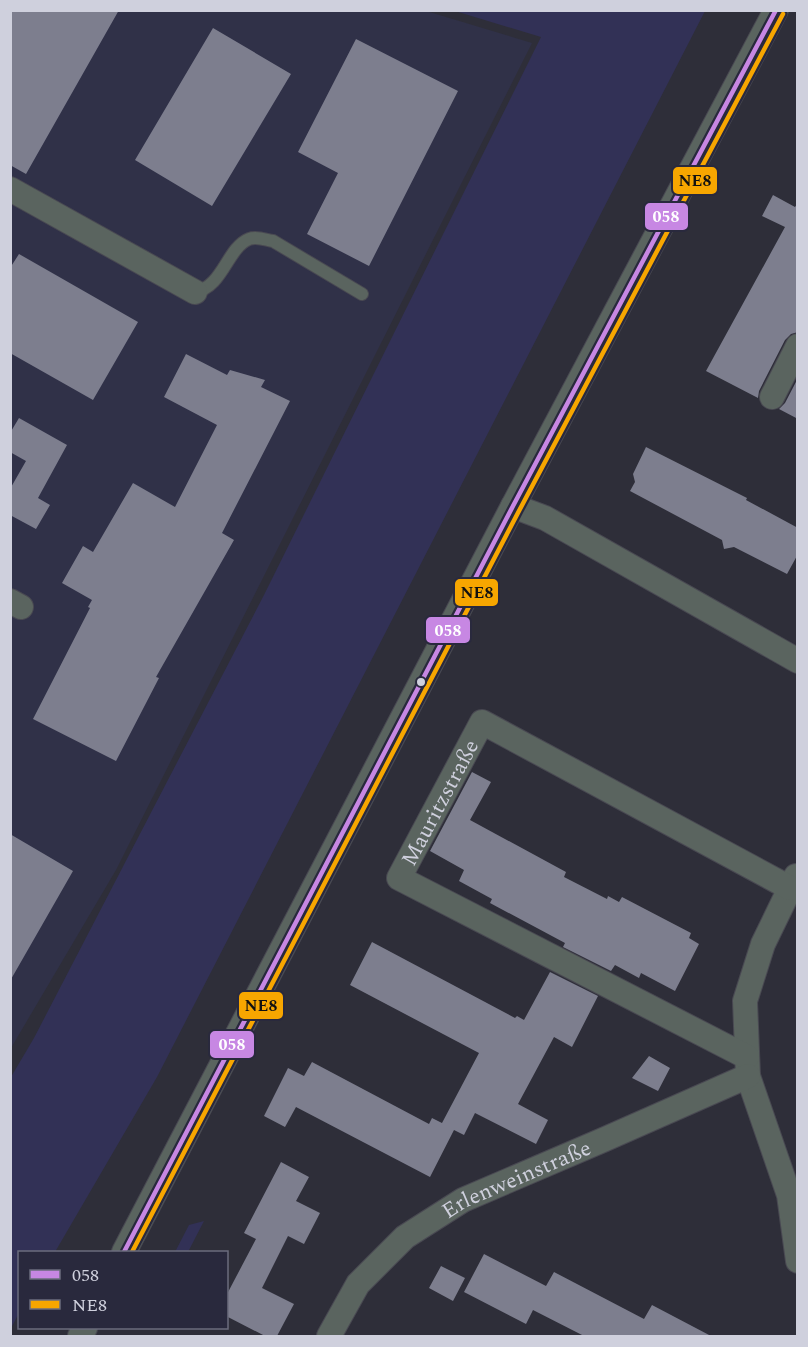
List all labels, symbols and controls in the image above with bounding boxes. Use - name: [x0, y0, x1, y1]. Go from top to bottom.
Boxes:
- line badge: NE8: [672, 166, 718, 195]
- text: NE8: [679, 169, 711, 193]
- line badge: 058: [644, 202, 689, 231]
- text: 058: [653, 205, 679, 229]
- line badge: NE8: [454, 578, 499, 607]
- text: NE8: [461, 581, 493, 605]
- line badge: 058: [425, 616, 471, 644]
- text: 058: [435, 619, 461, 643]
- unlabelled marker: [415, 676, 427, 688]
- street label: Mauritzstraße: [393, 734, 488, 872]
- line badge: NE8: [238, 991, 284, 1020]
- text: NE8: [245, 994, 277, 1018]
- line badge: 058: [209, 1030, 255, 1059]
- text: 058: [219, 1033, 245, 1057]
- street label: Erlenweinstraße: [435, 1132, 597, 1228]
- legend: [18, 1251, 228, 1329]
- text: 058: [72, 1262, 99, 1289]
- text: NE8: [72, 1292, 107, 1319]

